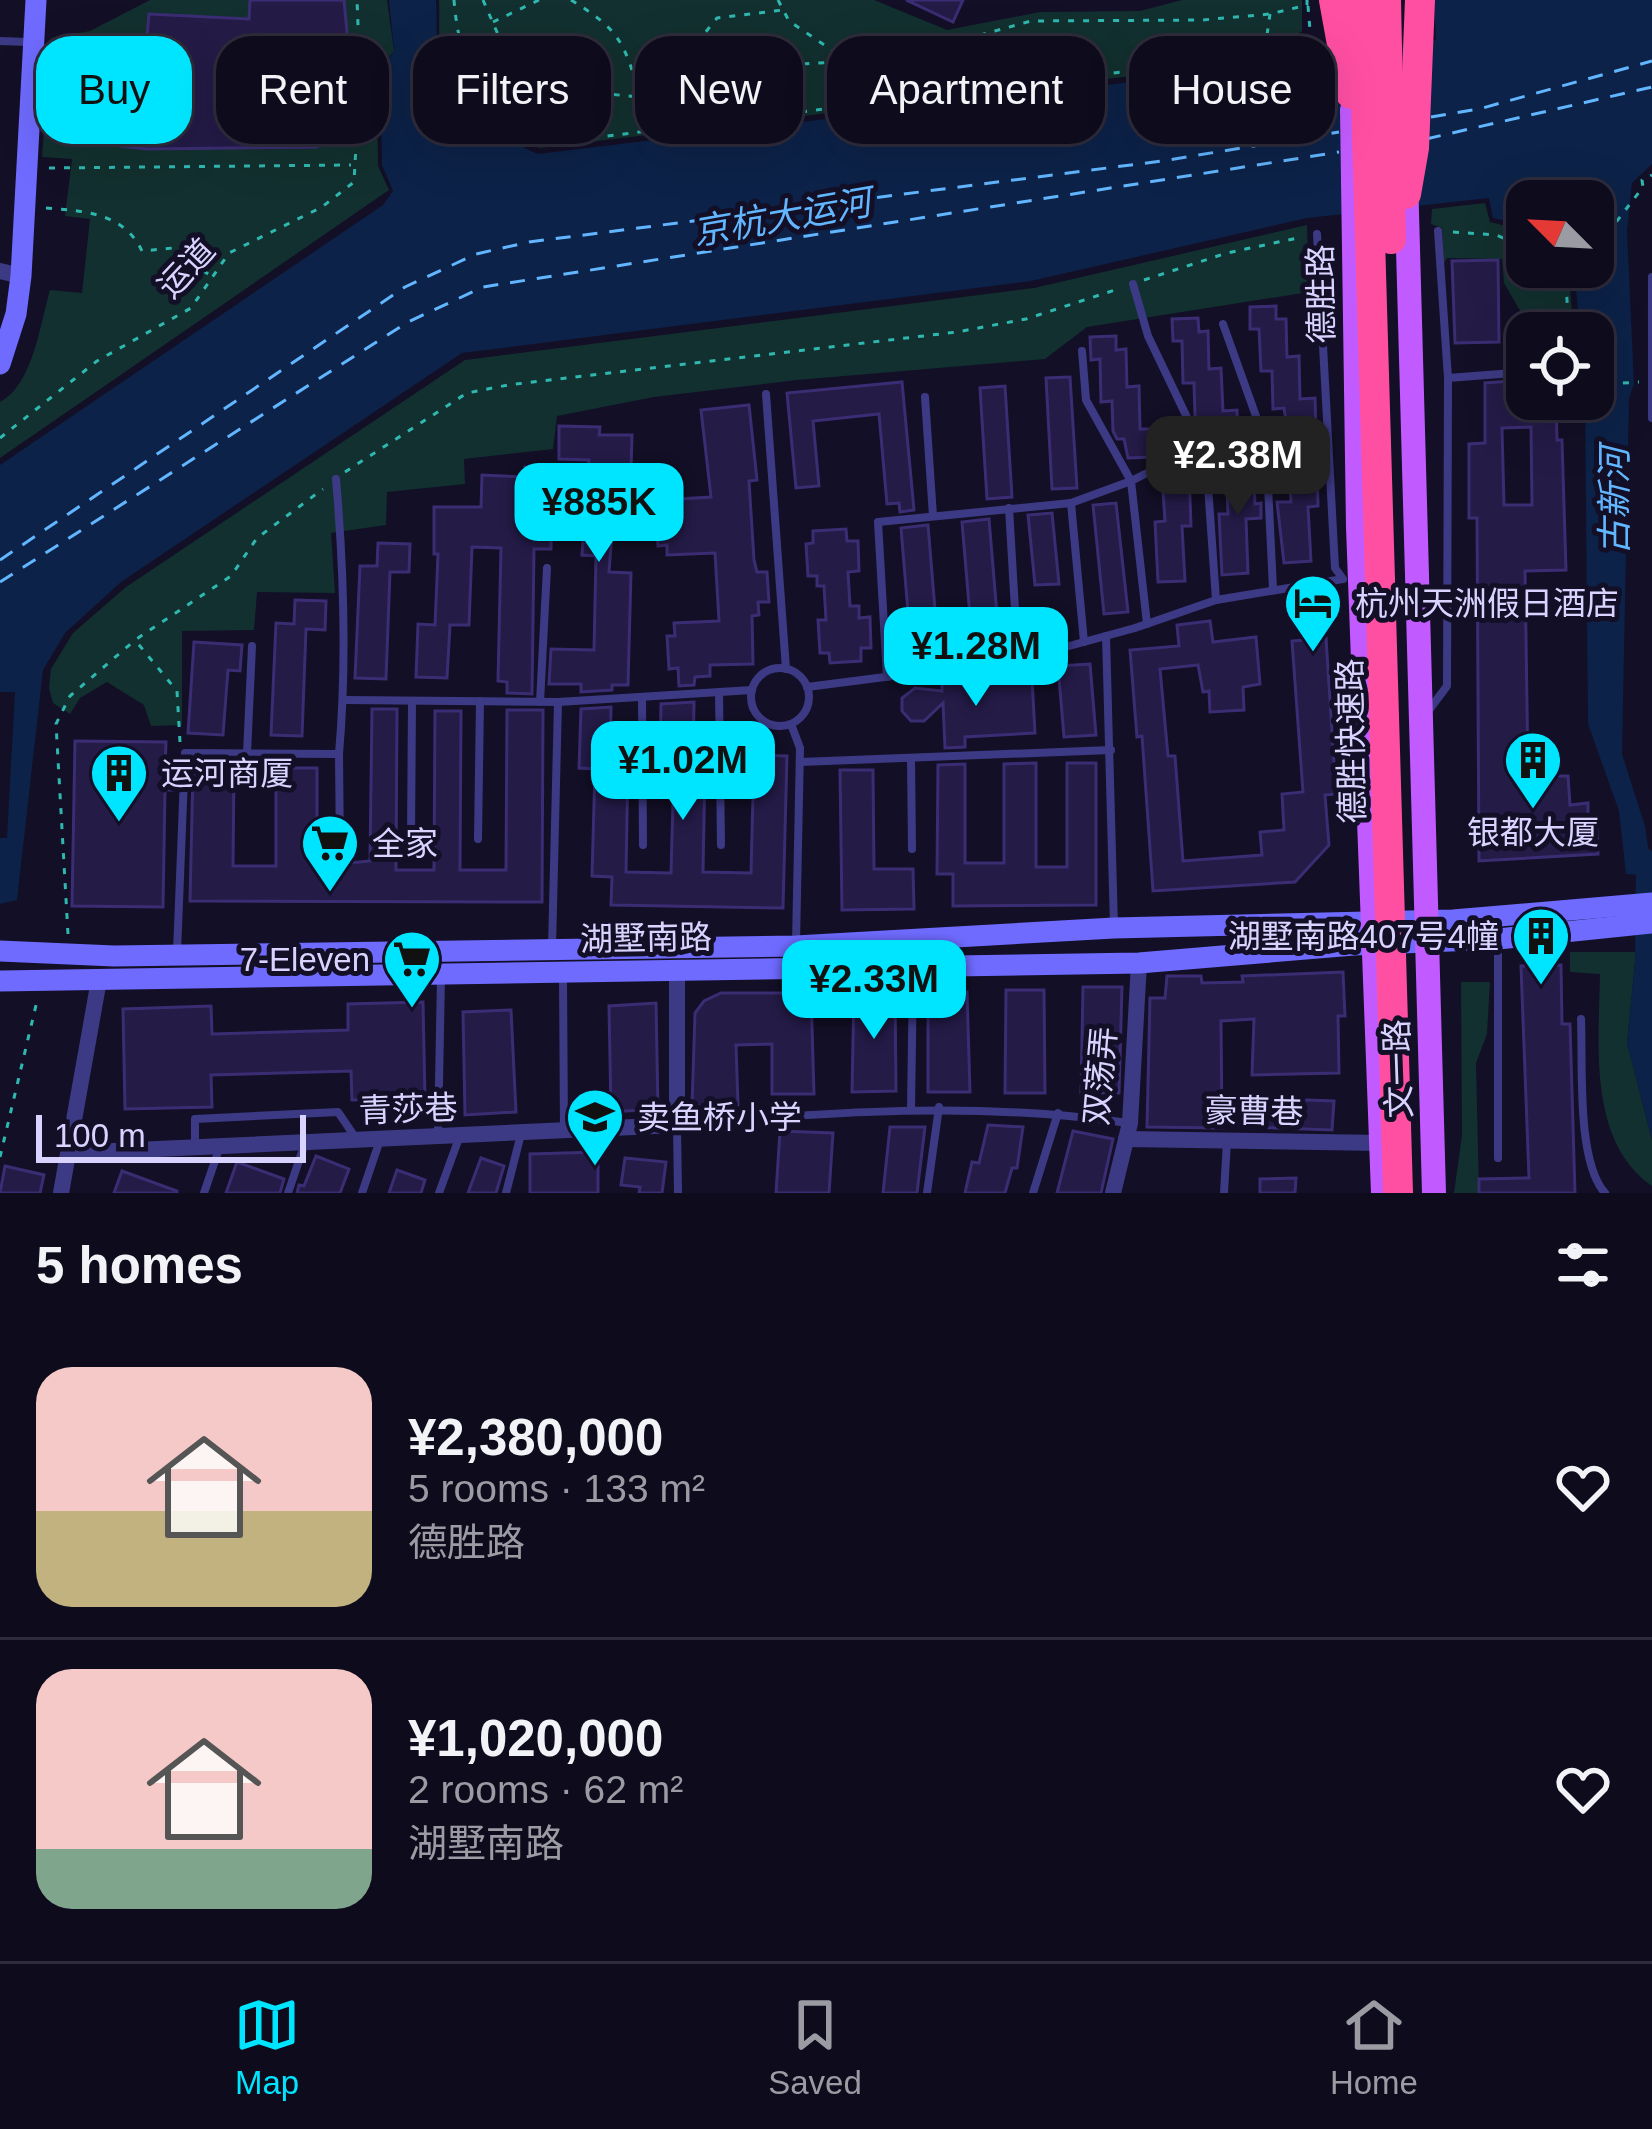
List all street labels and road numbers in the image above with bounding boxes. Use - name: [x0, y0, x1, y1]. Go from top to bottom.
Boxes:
- street label: 运道: [150, 231, 222, 305]
- street label: 德胜路: [1302, 244, 1340, 344]
- street label: 德胜快速路: [1331, 658, 1371, 824]
- street label: 湖墅南路: [580, 918, 712, 958]
- street label: 文一路: [1378, 1019, 1418, 1119]
- street label: 双荡弄: [1077, 1025, 1123, 1127]
- street label: 青莎巷: [358, 1089, 458, 1129]
- street label: 豪曹巷: [1204, 1092, 1304, 1130]

